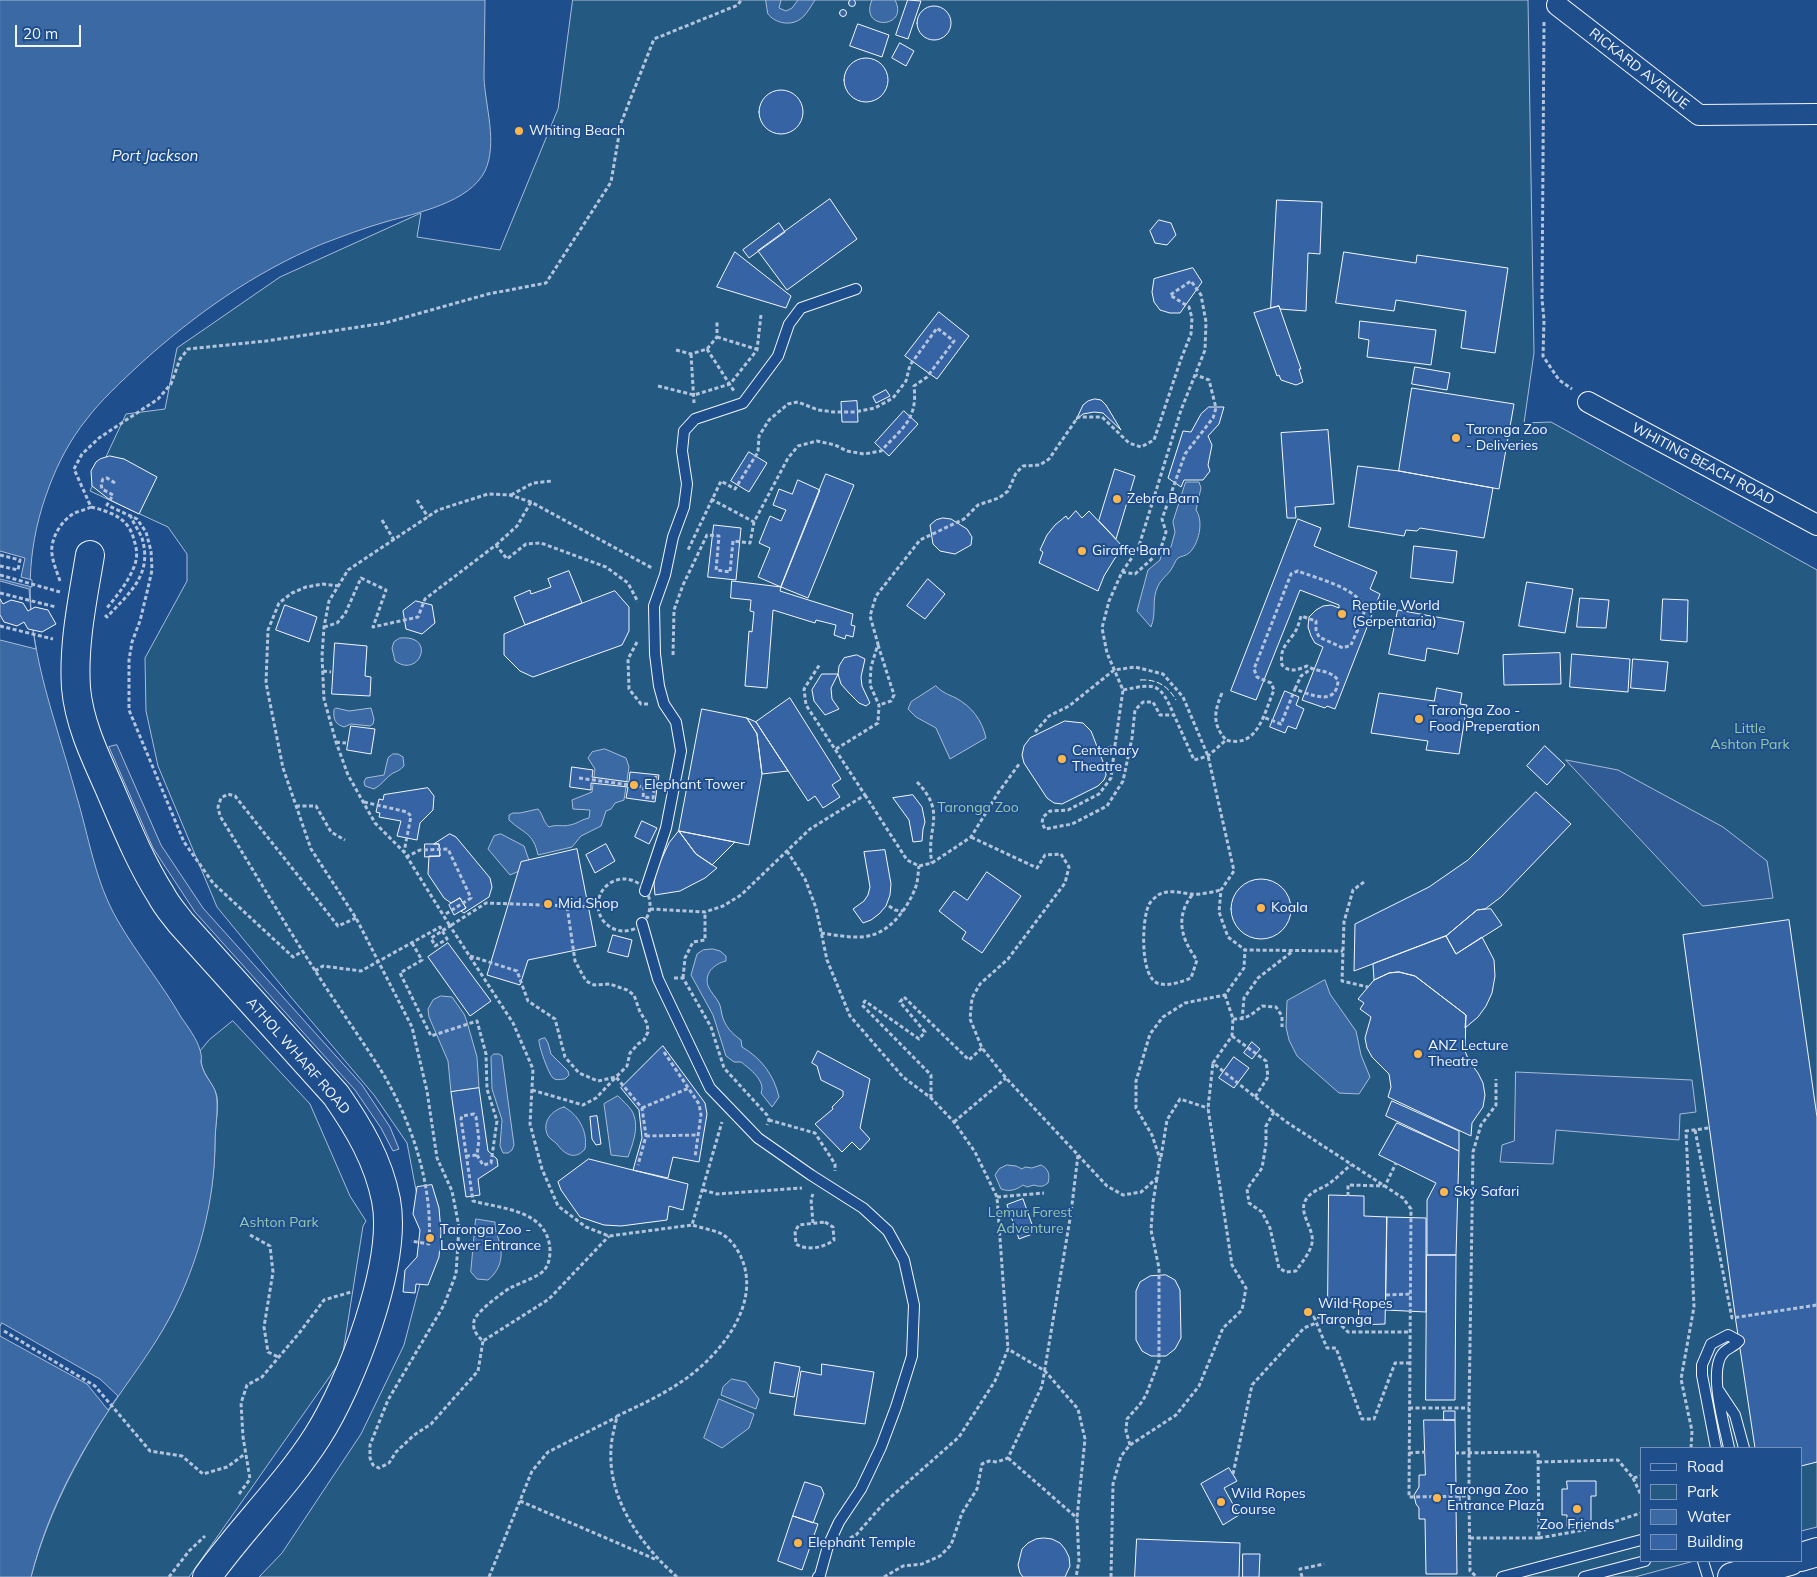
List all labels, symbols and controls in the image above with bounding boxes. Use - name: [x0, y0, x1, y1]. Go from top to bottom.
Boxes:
- scale bar: [18, 15, 84, 47]
- text: 20 m: [23, 24, 58, 43]
- street label: RICKARD AVENUE: [1586, 25, 1692, 113]
- place label: Whiting Beach: [529, 123, 625, 139]
- marker: Whiting Beach: [513, 125, 525, 137]
- water label: Port Jackson: [112, 147, 198, 165]
- street label: WHITING BEACH ROAD: [1629, 419, 1777, 509]
- place label: Taronga Zoo - Deliveries: [1466, 422, 1548, 454]
- marker: Taronga Zoo - Deliveries: [1450, 432, 1462, 444]
- place label: Zebra Barn: [1127, 491, 1199, 507]
- marker: Zebra Barn: [1111, 493, 1123, 505]
- place label: Giraffe Barn: [1092, 543, 1170, 559]
- marker: Giraffe Barn: [1076, 545, 1088, 557]
- place label: Reptile World (Serpentaria): [1352, 598, 1440, 630]
- marker: Reptile World (Serpentaria): [1336, 608, 1348, 620]
- place label: Taronga Zoo - Food Preperation: [1429, 703, 1540, 736]
- marker: Taronga Zoo - Food Preperation: [1413, 713, 1425, 725]
- park label: Little Ashton Park: [1710, 721, 1790, 754]
- place label: Centenary Theatre: [1072, 743, 1139, 776]
- marker: Centenary Theatre: [1056, 753, 1068, 765]
- place label: Elephant Tower: [644, 777, 745, 793]
- marker: Elephant Tower: [628, 779, 640, 791]
- park label: Taronga Zoo: [937, 800, 1019, 816]
- place label: Mid Shop: [558, 896, 619, 912]
- marker: Mid Shop: [542, 898, 554, 910]
- place label: Koala: [1271, 900, 1308, 916]
- marker: Koala: [1255, 902, 1267, 914]
- street label: ATHOL WHARF ROAD: [243, 994, 353, 1118]
- place label: ANZ Lecture Theatre: [1428, 1038, 1508, 1070]
- marker: ANZ Lecture Theatre: [1412, 1048, 1424, 1060]
- place label: Sky Safari: [1454, 1184, 1519, 1200]
- marker: Sky Safari: [1438, 1186, 1450, 1198]
- park label: Lemur Forest Adventure: [988, 1205, 1072, 1238]
- park label: Ashton Park: [239, 1215, 319, 1231]
- place label: Taronga Zoo - Lower Entrance: [440, 1222, 541, 1254]
- marker: Taronga Zoo - Lower Entrance: [424, 1232, 436, 1244]
- place label: Wild Ropes Taronga: [1318, 1296, 1393, 1328]
- marker: Wild Ropes Taronga: [1302, 1306, 1314, 1318]
- legend: [1640, 1447, 1802, 1562]
- text: Road: [1687, 1457, 1724, 1476]
- place label: Taronga Zoo Entrance Plaza: [1447, 1482, 1544, 1514]
- text: Park: [1687, 1482, 1719, 1501]
- place label: Wild Ropes Course: [1231, 1486, 1306, 1518]
- marker: Taronga Zoo Entrance Plaza: [1431, 1492, 1443, 1504]
- marker: Wild Ropes Course: [1215, 1496, 1227, 1508]
- marker: Zoo Friends: [1571, 1503, 1583, 1515]
- text: Water: [1687, 1507, 1731, 1526]
- place label: Zoo Friends: [1539, 1517, 1615, 1533]
- text: Building: [1687, 1532, 1743, 1551]
- place label: Elephant Temple: [808, 1535, 916, 1551]
- marker: Elephant Temple: [792, 1537, 804, 1549]

